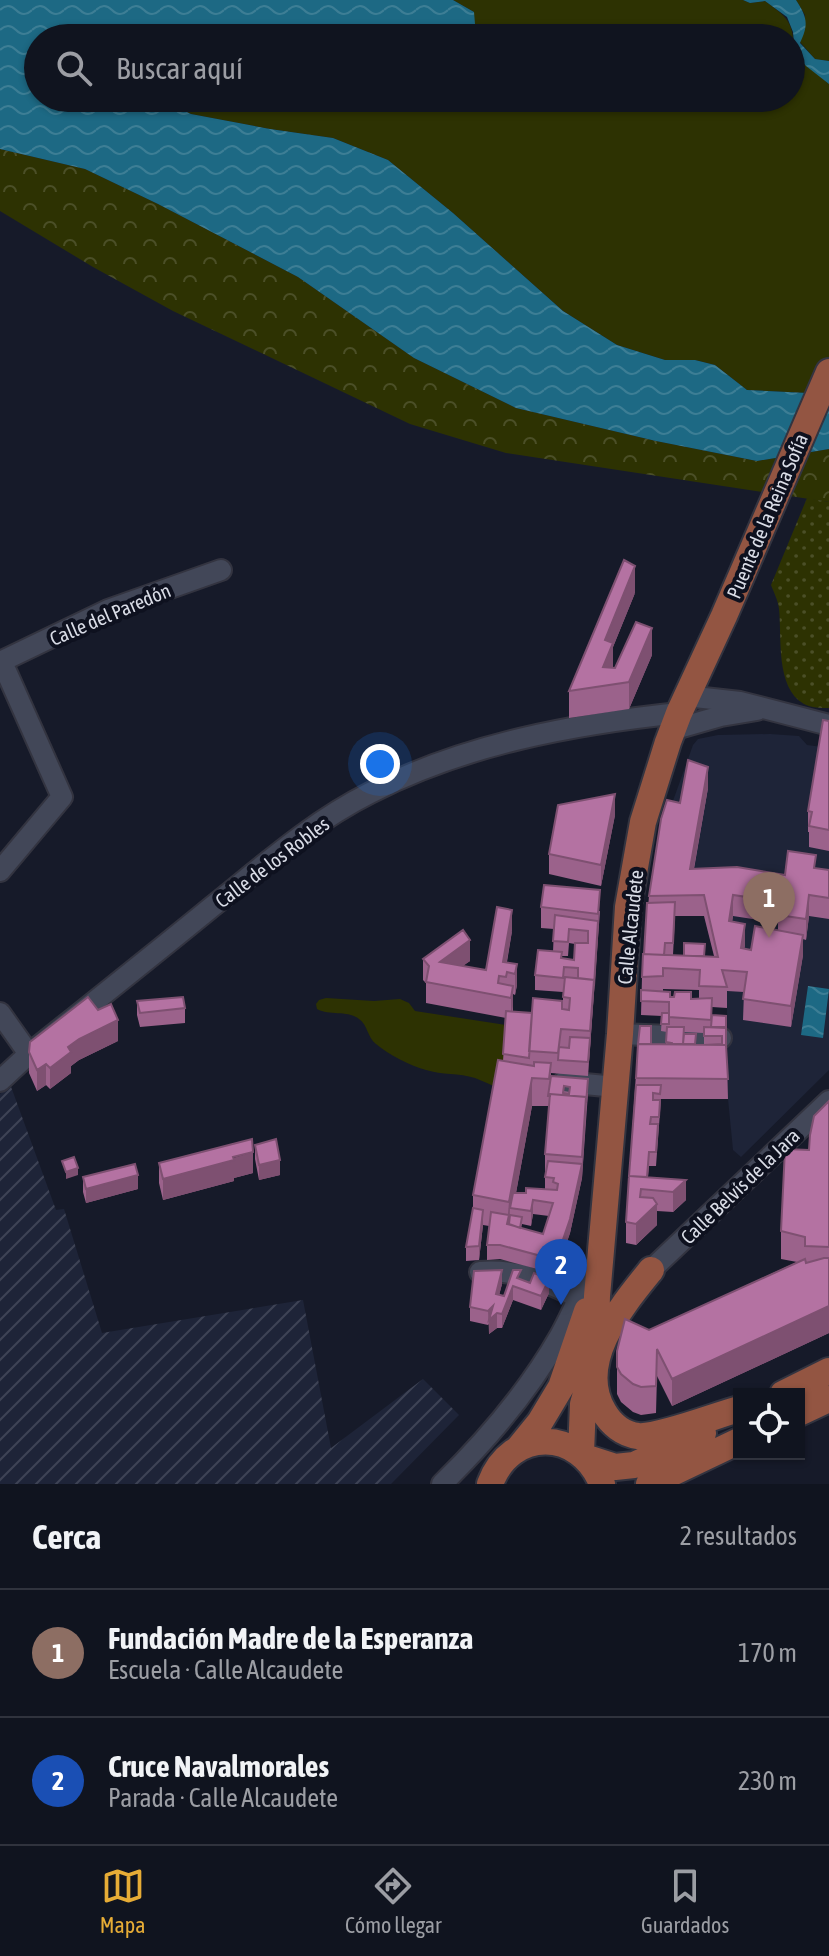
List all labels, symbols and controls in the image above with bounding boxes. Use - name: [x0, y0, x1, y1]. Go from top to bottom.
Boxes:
- search box: [24, 24, 805, 112]
- icon: search: [52, 46, 96, 90]
- text: Buscar aquí: [116, 51, 243, 85]
- street label: Puente de la Reina Sofía: [722, 430, 812, 602]
- street label: Calle del Paredón: [46, 578, 174, 650]
- your location: [360, 744, 400, 784]
- street label: Calle de los Robles: [211, 812, 333, 912]
- street label: Calle Alcaudete: [613, 869, 647, 985]
- pin: 1: [743, 872, 795, 938]
- street label: Calle Belvís de la Jara: [676, 1124, 804, 1248]
- pin: 2: [535, 1239, 587, 1305]
- map controls: [733, 1388, 805, 1460]
- button: locate: [733, 1388, 805, 1460]
- text: Cerca: [32, 1517, 101, 1556]
- text: 2 resultados: [680, 1521, 797, 1551]
- text: Fundación Madre de la Esperanza: [108, 1621, 473, 1655]
- text: 1: [52, 1638, 64, 1668]
- text: 170 m: [738, 1638, 797, 1668]
- text: Escuela · Calle Alcaudete: [108, 1655, 343, 1685]
- text: Cruce Navalmorales: [108, 1749, 329, 1783]
- text: 2: [52, 1766, 64, 1796]
- text: 230 m: [738, 1766, 797, 1796]
- text: Parada · Calle Alcaudete: [108, 1783, 338, 1813]
- tab: Mapa: [100, 1864, 145, 1938]
- tab: Cómo llegar: [345, 1864, 442, 1938]
- tab: Guardados: [641, 1864, 729, 1938]

